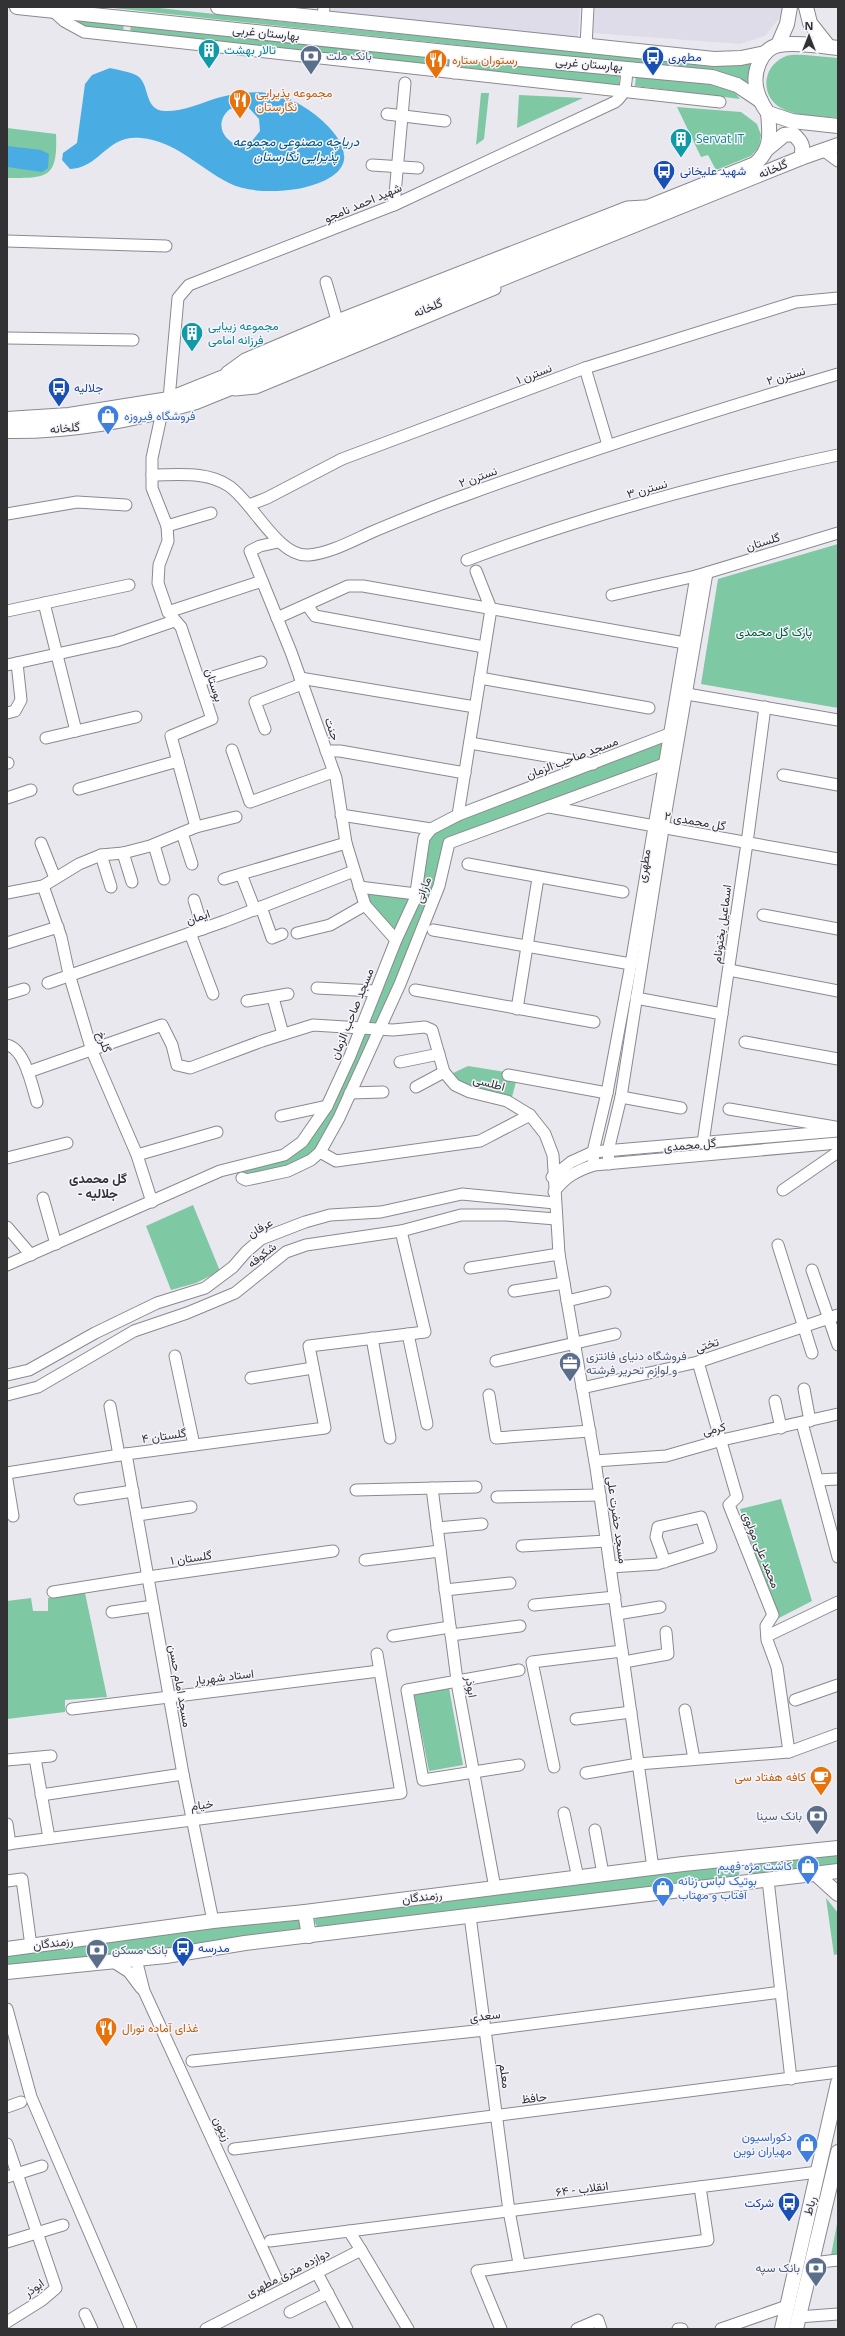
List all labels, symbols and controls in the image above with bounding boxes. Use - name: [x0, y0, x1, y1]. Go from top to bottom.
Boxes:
- north arrow: [789, 16, 829, 56]
- text: N: [805, 18, 813, 33]
- street label: بهارستان غربی: [232, 21, 300, 44]
- building icon: تالار بهشت: [196, 37, 222, 70]
- place label: تالار بهشت: [224, 41, 276, 58]
- bank icon: بانک ملت: [298, 43, 324, 76]
- bus stop icon: مطهری: [640, 44, 666, 77]
- place label: بانک ملت: [326, 47, 372, 64]
- restaurant icon: رستوران ستاره: [423, 47, 449, 80]
- place label: مطهری: [668, 48, 702, 65]
- place label: رستوران ستاره: [452, 51, 518, 68]
- street label: بهارستان غربی: [555, 52, 623, 75]
- place label: مجموعه پذیرایی نگارستان: [256, 84, 332, 115]
- restaurant icon: مجموعه پذیرایی نگارستان: [227, 87, 253, 120]
- building icon: Servat IT: [668, 126, 694, 159]
- place label: Servat IT: [696, 130, 745, 147]
- water label: دریاچه مصنوعی مجموعه پذیرایی نگارستان: [233, 132, 360, 166]
- street label: گلخانه: [756, 155, 790, 182]
- bus stop icon: شهید علیخانی: [651, 158, 677, 191]
- place label: شهید علیخانی: [680, 162, 746, 179]
- street label: شهید احمد نامجو: [321, 179, 404, 227]
- street label: گلخانه: [411, 294, 445, 321]
- place label: مجموعه زیبایی فرزانه امامی: [208, 317, 279, 348]
- building icon: مجموعه زیبایی فرزانه امامی: [179, 320, 205, 353]
- street label: نسترن ۱: [514, 359, 554, 388]
- street label: نسترن ۲: [764, 362, 807, 389]
- bus stop icon: جلالیه: [46, 375, 72, 408]
- place label: جلالیه: [74, 379, 103, 396]
- shop icon: فروشگاه فیروزه: [95, 403, 121, 436]
- place label: فروشگاه فیروزه: [124, 407, 196, 424]
- street label: گلخانه: [49, 418, 81, 437]
- street label: نسترن ۲: [456, 462, 499, 491]
- street label: نسترن ۳: [625, 475, 669, 502]
- street label: گلستان: [744, 528, 782, 555]
- park label: پارک گل محمدی: [736, 623, 812, 640]
- street label: بوستان: [201, 666, 228, 704]
- street label: جنت: [321, 715, 344, 743]
- street label: مسجد صاحب الزمان: [523, 732, 620, 783]
- street label: گل محمدی ۲: [663, 807, 727, 834]
- street label: مطهری: [632, 848, 655, 884]
- street label: مارانی: [410, 874, 435, 905]
- street label: اسماعیل بختونام: [708, 883, 735, 964]
- street label: ایمان: [183, 904, 212, 929]
- street label: مسجد صاحب الزمان: [325, 966, 378, 1062]
- street label: گلرخ: [92, 1029, 116, 1055]
- street label: اطلسی: [471, 1070, 507, 1095]
- street label: گل محمدی: [663, 1134, 717, 1155]
- district label: گل محمدی - جلالیه: [69, 1169, 127, 1202]
- street label: عرفان: [244, 1213, 276, 1242]
- street label: شکوفه: [244, 1238, 280, 1271]
- street label: تختی: [693, 1333, 721, 1356]
- place label: فروشگاه دنیای فانتزی و لوازم تحریر فرشته: [586, 1347, 687, 1378]
- office icon: فروشگاه دنیای فانتزی و لوازم تحریر فرشته: [557, 1350, 583, 1383]
- street label: کرمی: [701, 1418, 727, 1439]
- street label: گلستان ۴: [140, 1424, 187, 1447]
- street label: مسجد حضرت علی: [603, 1475, 632, 1565]
- street label: محمد علی مولوی: [738, 1509, 785, 1591]
- street label: گلستان ۱: [169, 1546, 213, 1569]
- street label: مسجد امام حسن: [165, 1643, 196, 1729]
- street label: استاد شهریار: [192, 1664, 255, 1689]
- street label: ابوذر: [461, 1674, 482, 1699]
- cafe icon: کافه هفتاد سی: [808, 1764, 834, 1797]
- place label: کافه هفتاد سی: [735, 1768, 806, 1785]
- street label: خیام: [190, 1795, 214, 1814]
- bank icon: بانک سینا: [804, 1803, 830, 1836]
- place label: بانک سینا: [756, 1807, 802, 1824]
- shop icon: کاشت مژه فهیم: [795, 1853, 821, 1886]
- place label: کاشت مژه فهیم: [718, 1857, 792, 1874]
- place label: بوتیک لباس زنانه آفتاب و مهتاب: [678, 1872, 757, 1903]
- shop icon: بوتیک لباس زنانه آفتاب و مهتاب: [650, 1875, 676, 1908]
- street label: رزمندگان: [401, 1886, 443, 1907]
- street label: رزمندگان: [32, 1932, 74, 1953]
- bus stop icon: مدرسه: [170, 1935, 196, 1968]
- bank icon: بانک مسکن: [84, 1937, 110, 1970]
- place label: مدرسه: [198, 1939, 230, 1956]
- place label: بانک مسکن: [112, 1941, 168, 1958]
- street label: سعدی: [468, 2005, 501, 2026]
- restaurant icon: غذای آماده تورال: [93, 2015, 119, 2048]
- place label: غذای آماده تورال: [122, 2019, 199, 2036]
- street label: معلم: [495, 2063, 516, 2089]
- street label: حافظ: [520, 2087, 548, 2108]
- street label: زیتون: [209, 2114, 236, 2144]
- place label: دکوراسیون مهیاران نوین: [733, 2128, 792, 2159]
- shop icon: دکوراسیون مهیاران نوین: [794, 2131, 820, 2164]
- street label: انقلاب - ۶۴: [555, 2177, 609, 2200]
- bus stop icon: شرکت: [776, 2190, 802, 2223]
- place label: شرکت: [745, 2194, 774, 2211]
- street label: رباط: [799, 2194, 820, 2217]
- street label: دوازده متری مطهری: [243, 2244, 333, 2301]
- bank icon: بانک سپه: [803, 2255, 829, 2288]
- place label: بانک سپه: [755, 2259, 800, 2276]
- street label: ابوذر: [19, 2274, 47, 2301]

